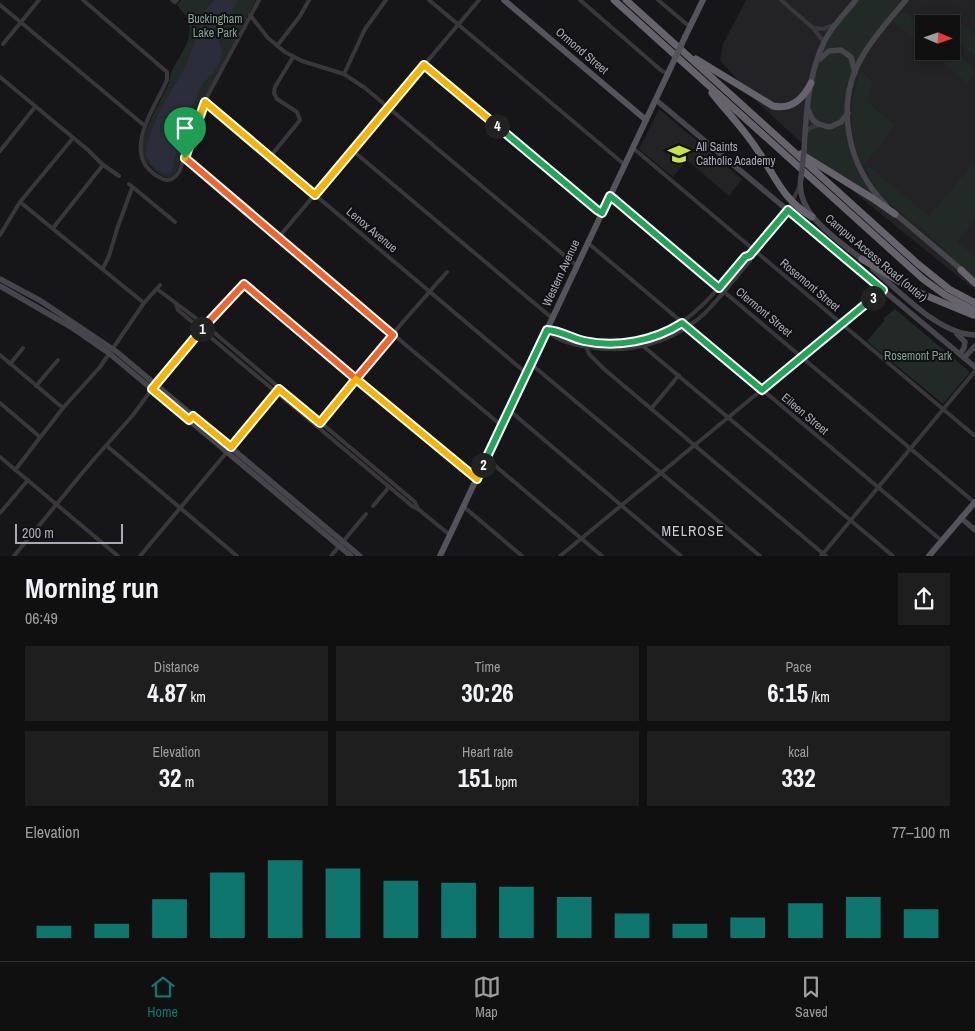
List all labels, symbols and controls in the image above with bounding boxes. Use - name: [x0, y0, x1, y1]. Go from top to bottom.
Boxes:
- park label: Buckingham Lake Park: [188, 11, 242, 41]
- north arrow: [915, 15, 960, 60]
- map controls: [915, 15, 960, 60]
- street label: Ormond Street: [552, 24, 612, 78]
- pin: [164, 107, 206, 158]
- icon: arrive: [171, 114, 199, 142]
- pin: 4: [484, 114, 510, 138]
- text: 4: [494, 117, 501, 135]
- place label: All Saints Catholic Academy: [695, 139, 775, 169]
- school or university icon: All Saints Catholic Academy: [666, 141, 692, 167]
- street label: Lenox Avenue: [343, 204, 401, 256]
- street label: Campus Access Road (outer): [822, 211, 930, 305]
- street label: Western Avenue: [539, 237, 583, 309]
- street label: Rosemont Street: [777, 255, 844, 315]
- street label: Clermont Street: [732, 284, 796, 340]
- pin: 3: [860, 286, 886, 310]
- text: 3: [870, 289, 877, 307]
- pin: 1: [190, 316, 214, 342]
- text: 1: [199, 320, 206, 338]
- park label: Rosemont Park: [884, 348, 952, 364]
- street label: Eileen Street: [778, 390, 832, 439]
- pin: 2: [470, 452, 496, 478]
- text: 2: [480, 456, 487, 474]
- scale bar: [15, 521, 122, 544]
- district label: MELROSE: [661, 522, 725, 540]
- text: 200 m: [22, 524, 54, 542]
- text: Morning run: [25, 569, 159, 607]
- button: share: [898, 573, 950, 625]
- text: 06:49: [25, 607, 58, 629]
- text: Distance: [154, 658, 199, 676]
- text: Time: [475, 658, 500, 676]
- text: Pace: [785, 658, 812, 676]
- text: 4.87: [147, 676, 187, 710]
- text: 30:26: [461, 676, 514, 710]
- text: 6:15: [767, 676, 808, 710]
- text: km: [187, 688, 206, 706]
- text: /km: [808, 688, 830, 706]
- text: Elevation: [153, 743, 200, 761]
- text: Heart rate: [462, 743, 513, 761]
- text: kcal: [788, 743, 809, 761]
- text: 32: [159, 761, 182, 795]
- text: 151: [458, 761, 492, 795]
- text: 332: [781, 761, 816, 795]
- text: m: [182, 773, 194, 791]
- text: bpm: [492, 773, 517, 791]
- text: Elevation: [25, 821, 80, 843]
- text: 77–100 m: [892, 821, 950, 843]
- tab: Home: [147, 973, 178, 1021]
- tab: Map: [473, 973, 501, 1021]
- tab: Saved: [795, 973, 828, 1021]

